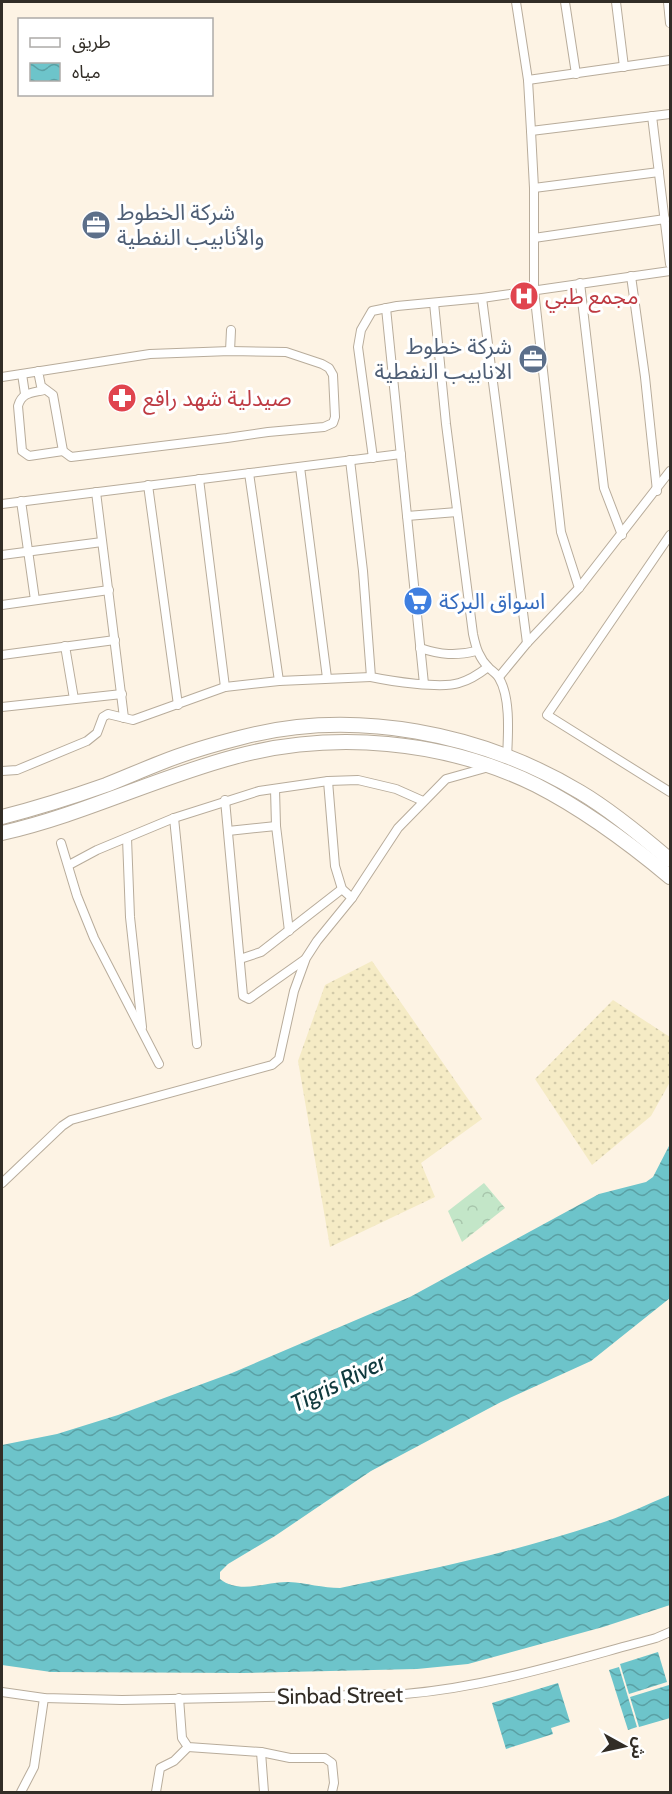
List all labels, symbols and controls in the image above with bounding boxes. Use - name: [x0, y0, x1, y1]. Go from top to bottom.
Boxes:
- legend: [18, 18, 213, 96]
- text: طريق: [72, 31, 111, 53]
- text: مياه: [72, 61, 101, 83]
- place label: شركة الخطوط والأنابيب النفطية: [117, 199, 264, 251]
- office icon: شركة الخطوط والأنابيب النفطية: [80, 209, 112, 241]
- hospital icon: مجمع طبي: [508, 280, 540, 312]
- place label: مجمع طبي: [545, 283, 639, 313]
- place label: شركة خطوط الانابيب النفطية: [375, 333, 512, 385]
- office icon: شركة خطوط الانابيب النفطية: [517, 343, 549, 375]
- pharmacy icon: صيدلية شهد رافع: [106, 382, 138, 414]
- place label: صيدلية شهد رافع: [143, 385, 292, 415]
- supermarket icon: اسواق البركة: [402, 585, 434, 617]
- place label: اسواق البركة: [439, 588, 545, 615]
- water label: Tigris River: [285, 1346, 392, 1418]
- street label: Sinbad Street: [277, 1681, 404, 1710]
- north arrow: [594, 1716, 654, 1776]
- text: ش: [627, 1736, 649, 1760]

